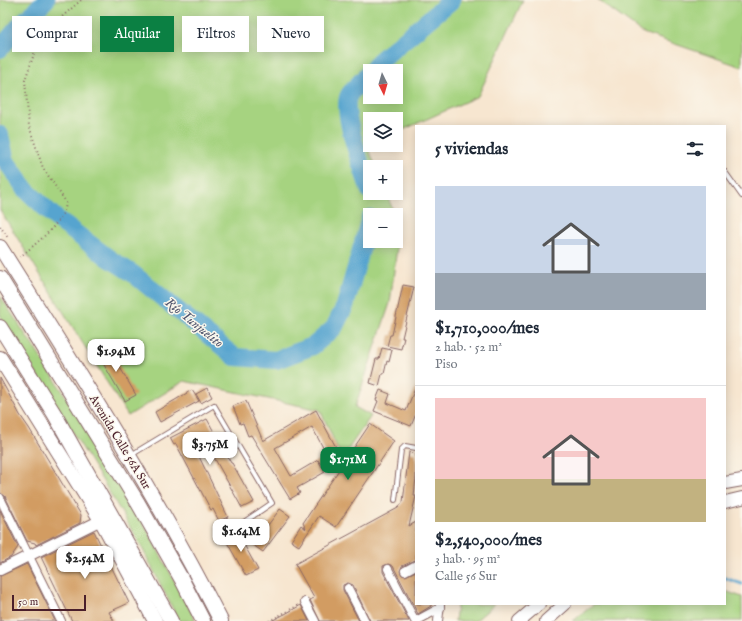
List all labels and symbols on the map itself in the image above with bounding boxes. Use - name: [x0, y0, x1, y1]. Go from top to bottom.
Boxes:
- north arrow: [363, 64, 403, 104]
- water label: Río Tunjuelito: [161, 294, 227, 352]
- pin: $1.94M: [83, 339, 149, 373]
- street label: Avenida Calle 56A Sur: [85, 391, 154, 493]
- pin: $3.75M: [177, 432, 243, 466]
- pin: $1.71M: [315, 447, 381, 481]
- pin: $1.64M: [208, 519, 274, 553]
- pin: $2.54M: [52, 546, 118, 580]
- scale bar: [12, 593, 86, 612]

